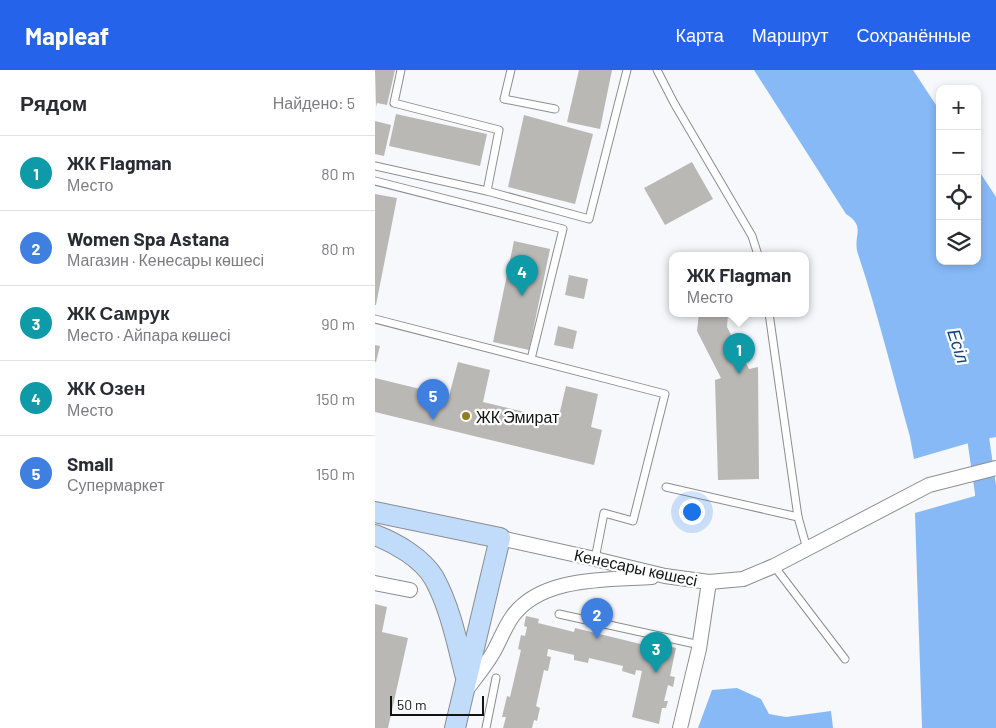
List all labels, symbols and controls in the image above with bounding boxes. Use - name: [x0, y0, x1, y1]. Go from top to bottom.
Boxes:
- text: Mapleaf: [25, 21, 109, 50]
- text: Карта: [676, 24, 724, 46]
- text: Маршрут: [752, 24, 828, 46]
- text: Сохранённые: [856, 24, 971, 46]
- map controls: [936, 85, 981, 265]
- button: +: [936, 85, 981, 130]
- text: Рядом: [20, 90, 87, 115]
- text: Найдено: 5: [273, 93, 355, 112]
- button: −: [936, 130, 981, 175]
- text: ЖК Flagman: [67, 151, 172, 174]
- text: 1: [33, 164, 39, 183]
- text: 80 m: [321, 164, 355, 183]
- text: Место: [67, 175, 113, 194]
- button: locate: [936, 175, 981, 220]
- button: layers: [936, 220, 981, 265]
- text: Women Spa Astana: [67, 227, 229, 250]
- text: 2: [32, 239, 40, 258]
- text: 80 m: [321, 239, 355, 258]
- text: Магазин · Кенесары көшесі: [67, 250, 264, 269]
- popup: [669, 252, 809, 317]
- pin: 4: [506, 255, 538, 296]
- text: ЖК Flagman: [687, 263, 791, 286]
- text: Место: [687, 287, 733, 306]
- text: ЖК Самрук: [67, 301, 170, 324]
- text: 3: [32, 314, 40, 333]
- text: 90 m: [321, 314, 355, 333]
- text: Место · Айпара көшесі: [67, 325, 231, 344]
- water label: Есіл: [943, 326, 975, 366]
- pin: 1: [723, 333, 755, 374]
- text: ЖК Озен: [67, 376, 146, 399]
- pin: 5: [417, 379, 449, 420]
- text: 4: [31, 389, 41, 408]
- text: 150 m: [316, 389, 355, 408]
- text: Место: [67, 400, 113, 419]
- place label: ЖК Эмират: [476, 407, 560, 426]
- marker: ЖК Эмират: [460, 410, 472, 422]
- text: Small: [67, 452, 113, 475]
- text: 5: [32, 464, 40, 483]
- text: 150 m: [316, 464, 355, 483]
- text: Супермаркет: [67, 475, 165, 494]
- your location: [679, 499, 705, 525]
- street label: Кенесары көшесі: [573, 545, 699, 589]
- pin: 2: [581, 598, 613, 639]
- pin: 3: [640, 632, 672, 673]
- scale bar: [390, 693, 484, 716]
- text: 50 m: [397, 696, 426, 713]

